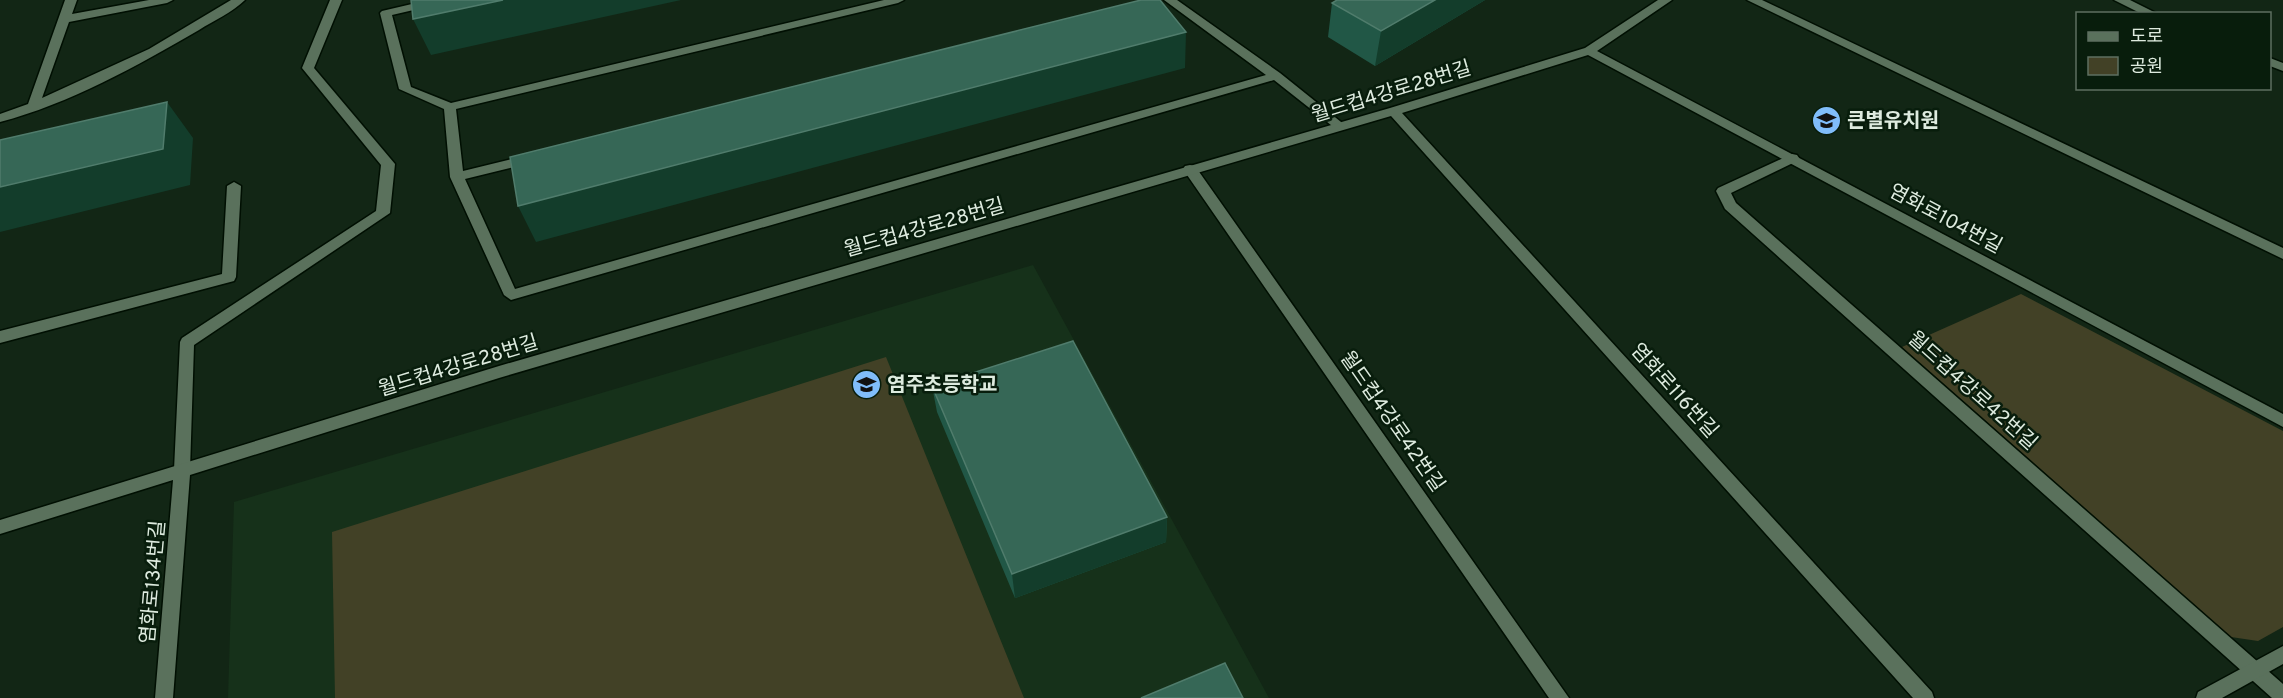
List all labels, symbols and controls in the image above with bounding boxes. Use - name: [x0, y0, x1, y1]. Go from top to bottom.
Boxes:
- legend: [2076, 12, 2271, 90]
- text: 도로: [2130, 26, 2163, 49]
- street label: 월드컵4강로28번길: [1309, 56, 1475, 130]
- text: 공원: [2130, 56, 2163, 79]
- school or university icon: 큰별유치원: [1810, 104, 1842, 136]
- place label: 큰별유치원: [1847, 109, 1939, 135]
- street label: 염화로104번길: [1884, 179, 2006, 261]
- street label: 월드컵4강로28번길: [841, 194, 1008, 264]
- street label: 월드컵4강로42번길: [1901, 326, 2042, 457]
- street label: 월드컵4강로28번길: [376, 330, 542, 404]
- street label: 염화로116번길: [1624, 338, 1723, 444]
- street label: 월드컵4강로42번길: [1333, 347, 1450, 498]
- school or university icon: 염주초등학교: [850, 368, 882, 400]
- place label: 염주초등학교: [887, 373, 997, 399]
- street label: 염화로134번길: [136, 519, 172, 645]

